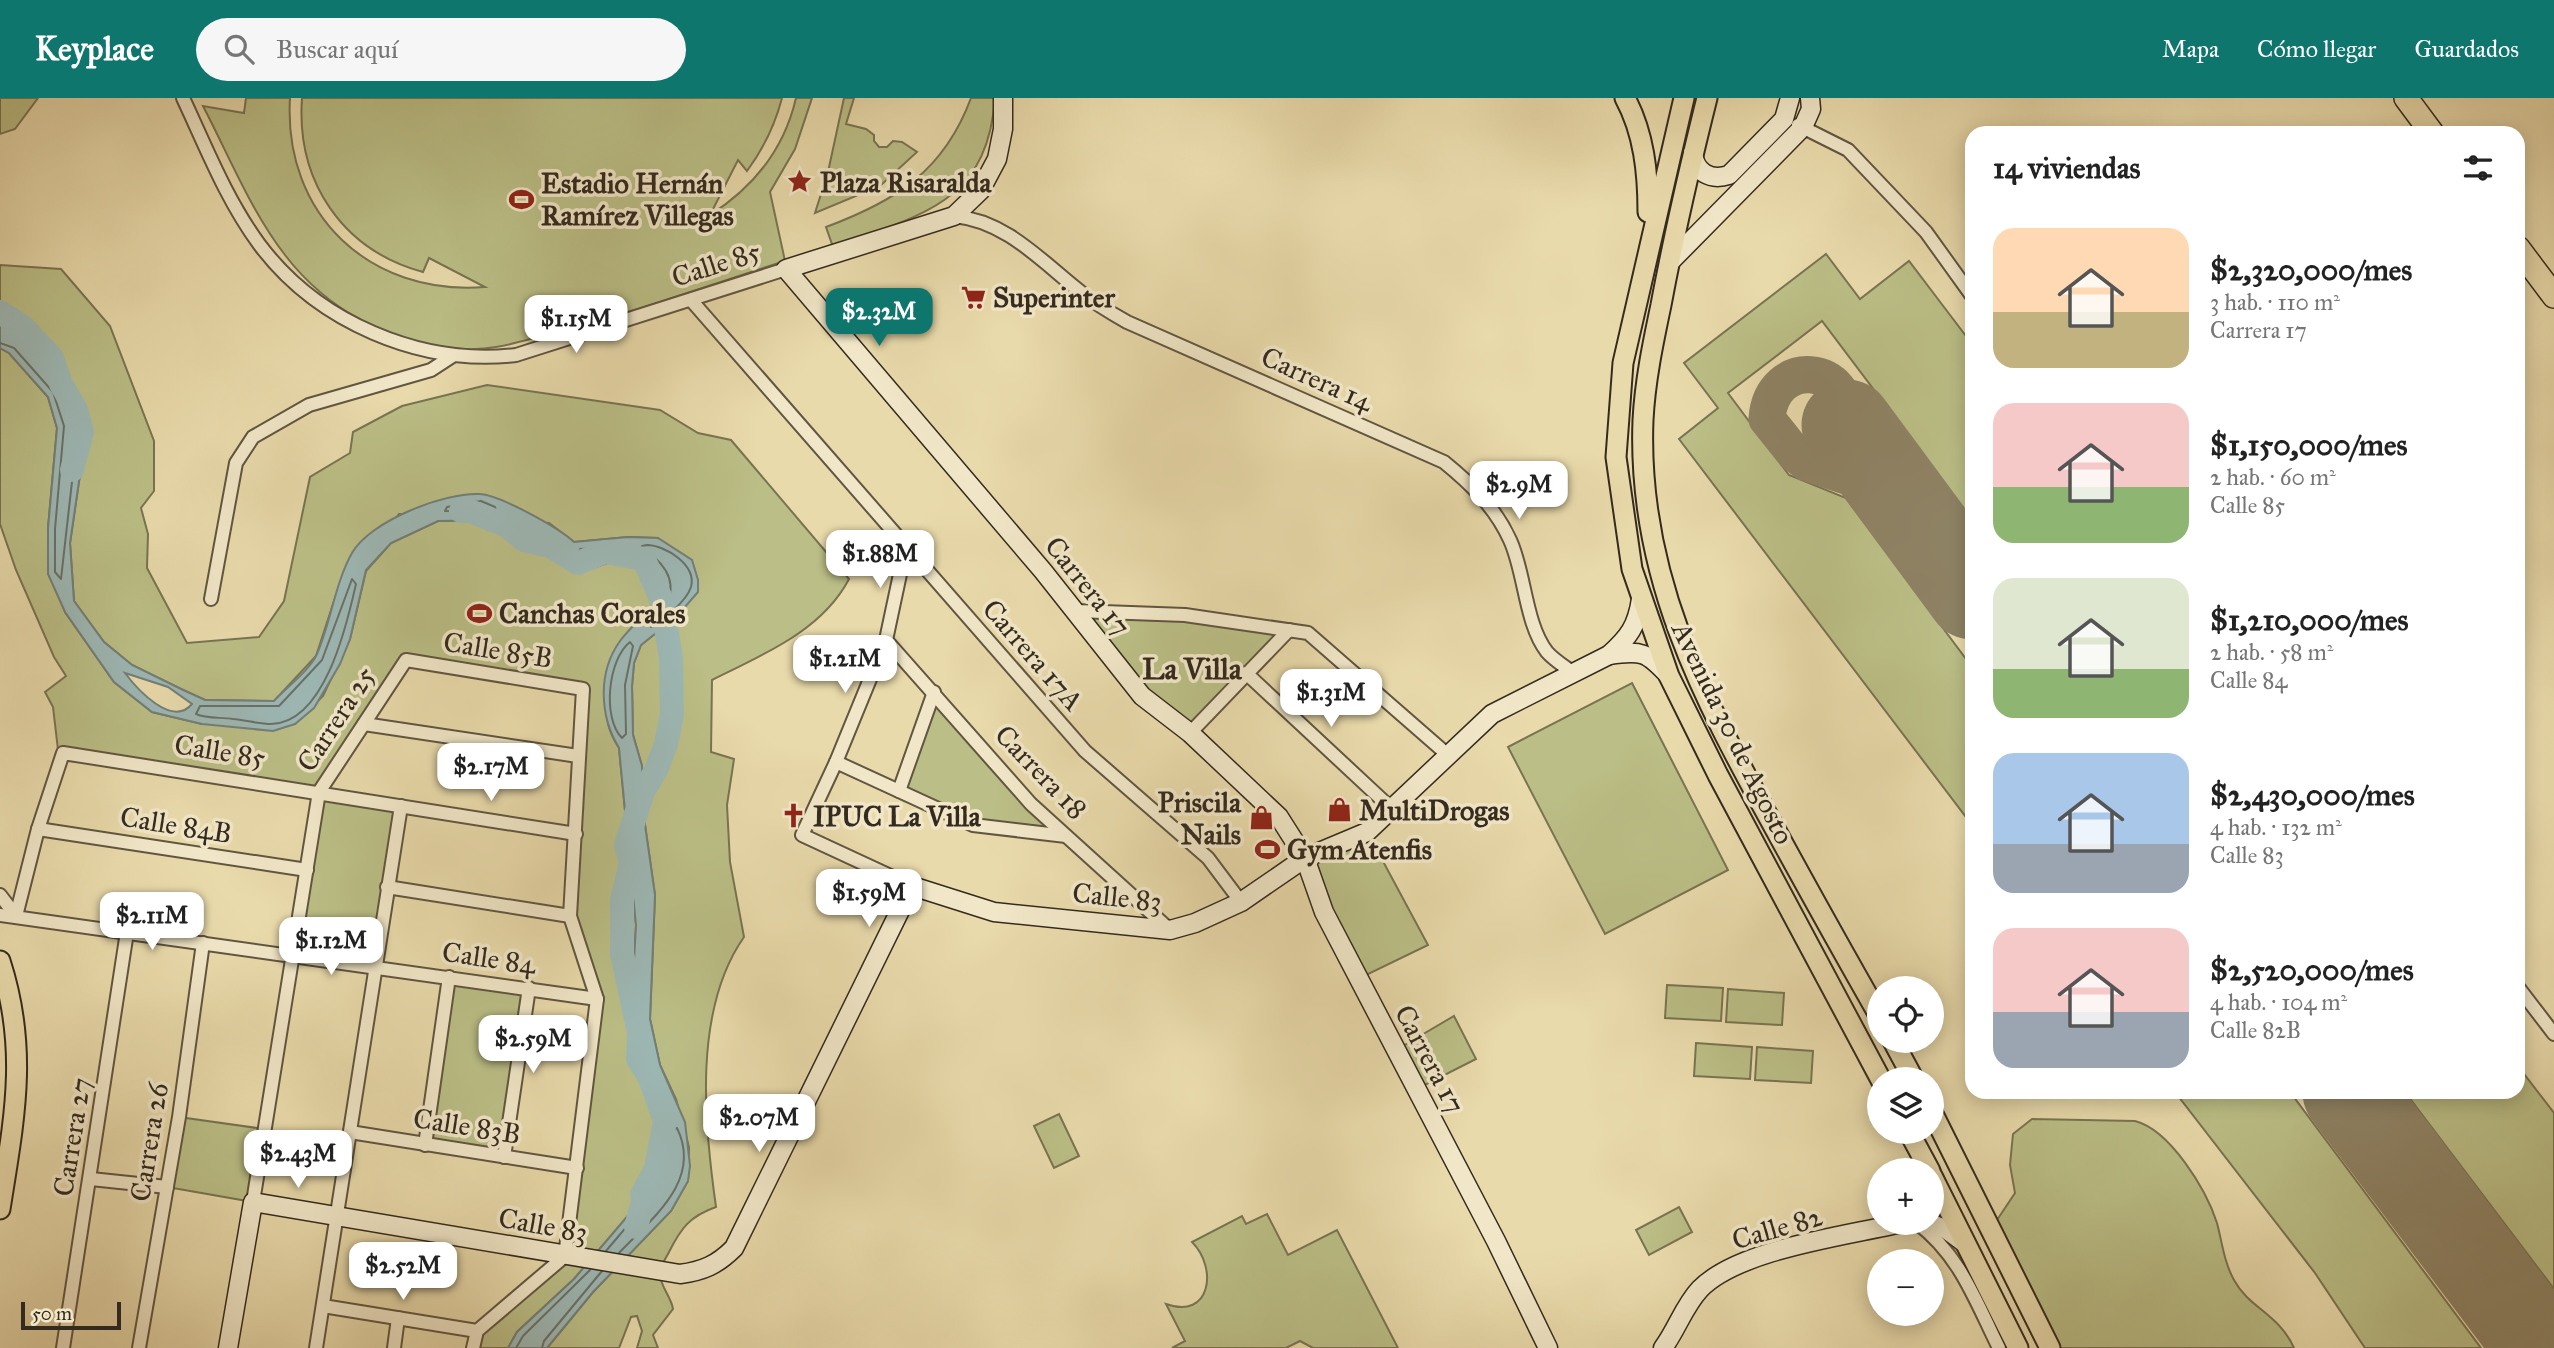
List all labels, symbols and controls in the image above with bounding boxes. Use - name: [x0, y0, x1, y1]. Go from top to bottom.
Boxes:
- search box: [196, 18, 686, 81]
- text: Keyplace: [35, 29, 154, 69]
- icon: search: [220, 30, 258, 68]
- text: Buscar aquí: [276, 33, 398, 65]
- text: Mapa: [2162, 34, 2219, 64]
- text: Cómo llegar: [2257, 34, 2376, 64]
- text: Guardados: [2414, 34, 2519, 64]
- icon: filters: [2459, 149, 2497, 187]
- text: 14 viviendas: [1993, 150, 2141, 186]
- place label: Plaza Risaralda: [820, 165, 993, 200]
- place label: Estadio Hernán Ramírez Villegas: [541, 166, 734, 233]
- place icon: Plaza Risaralda: [786, 168, 814, 196]
- sports icon: Estadio Hernán Ramírez Villegas: [507, 185, 535, 213]
- street label: Calle 85: [667, 233, 765, 295]
- text: $2,320,000/mes: [2210, 252, 2412, 288]
- icon: home: [2049, 256, 2133, 340]
- place label: Superinter: [993, 280, 1115, 315]
- supermarket icon: Superinter: [959, 283, 987, 311]
- pin: $2.32M: [822, 288, 936, 348]
- text: 3 hab. · 110 m²: [2210, 288, 2340, 316]
- pin: $1.15M: [519, 296, 633, 355]
- text: $2.32M: [842, 297, 916, 325]
- text: $1.15M: [541, 304, 612, 332]
- text: Carrera 17: [2210, 316, 2307, 344]
- street label: Carrera 14: [1256, 339, 1379, 420]
- text: $1,150,000/mes: [2210, 427, 2407, 463]
- icon: home: [2049, 431, 2133, 515]
- pin: $2.9M: [1470, 462, 1568, 521]
- text: 2 hab. · 60 m²: [2210, 463, 2336, 491]
- text: $2.9M: [1486, 470, 1552, 498]
- text: Calle 85: [2210, 491, 2285, 519]
- street label: Carrera 17: [1037, 529, 1139, 643]
- pin: $1.88M: [823, 531, 937, 590]
- text: $1.88M: [842, 539, 918, 567]
- street label: Carrera 17A: [975, 592, 1091, 718]
- place label: Canchas Corales: [499, 596, 686, 631]
- sports icon: Canchas Corales: [465, 599, 493, 627]
- text: $1,210,000/mes: [2210, 602, 2408, 638]
- icon: home: [2049, 606, 2133, 690]
- street label: Avenida 30 de Agosto: [1664, 615, 1802, 850]
- street label: Calle 85B: [441, 624, 555, 676]
- pin: $1.21M: [788, 636, 902, 695]
- text: 2 hab. · 58 m²: [2210, 638, 2334, 666]
- text: $1.21M: [809, 644, 881, 672]
- district label: La Villa: [1142, 651, 1243, 687]
- street label: Carrera 25: [289, 660, 383, 778]
- text: Calle 84: [2210, 666, 2287, 694]
- pin: $1.31M: [1274, 670, 1388, 729]
- text: $1.31M: [1296, 678, 1366, 706]
- street label: Carrera 18: [988, 718, 1094, 826]
- street label: Calle 85: [172, 727, 268, 775]
- pin: $2.17M: [434, 744, 548, 803]
- text: $2.17M: [453, 752, 529, 780]
- text: $2,430,000/mes: [2210, 777, 2415, 813]
- icon: home: [2049, 781, 2133, 865]
- place label: Priscila Nails: [1158, 785, 1242, 852]
- place label: MultiDrogas: [1359, 793, 1509, 828]
- shop icon: MultiDrogas: [1325, 796, 1353, 824]
- street label: Calle 84B: [118, 799, 234, 851]
- place label: IPUC La Villa: [813, 799, 982, 834]
- church icon: IPUC La Villa: [779, 802, 807, 830]
- shop icon: Priscila Nails: [1247, 804, 1275, 832]
- text: 4 hab. · 132 m²: [2210, 813, 2342, 841]
- place label: Gym Atenfis: [1287, 832, 1432, 867]
- sports icon: Gym Atenfis: [1253, 835, 1281, 863]
- text: Calle 83: [2210, 841, 2284, 869]
- pin: $1.59M: [812, 870, 926, 929]
- street label: Calle 83: [1071, 875, 1163, 919]
- text: $1.59M: [832, 878, 906, 906]
- pin: $2.11M: [95, 892, 209, 952]
- text: $2.11M: [116, 901, 188, 929]
- pin: $1.12M: [274, 918, 388, 977]
- text: $1.12M: [295, 926, 367, 954]
- street label: Calle 84: [440, 934, 539, 982]
- text: $2,520,000/mes: [2210, 952, 2414, 988]
- icon: home: [2049, 956, 2133, 1040]
- map controls: [1867, 976, 1944, 1326]
- button: locate: [1867, 976, 1944, 1053]
- text: 4 hab. · 104 m²: [2210, 988, 2347, 1016]
- street label: Carrera 17: [1387, 999, 1473, 1119]
- pin: $2.59M: [476, 1016, 590, 1075]
- text: Calle 82B: [2210, 1016, 2301, 1044]
- text: $2.59M: [495, 1024, 571, 1052]
- button: layers: [1867, 1067, 1944, 1144]
- street label: Carrera 27: [45, 1075, 99, 1199]
- street label: Carrera 26: [122, 1078, 176, 1204]
- pin: $2.07M: [702, 1094, 816, 1154]
- street label: Calle 83B: [411, 1100, 523, 1152]
- text: $2.07M: [719, 1103, 799, 1131]
- pin: $2.43M: [241, 1130, 355, 1190]
- text: $2.43M: [260, 1139, 336, 1167]
- button: +: [1867, 1158, 1944, 1235]
- street label: Calle 82: [1728, 1198, 1826, 1258]
- street label: Calle 83: [496, 1200, 590, 1250]
- pin: $2.52M: [346, 1242, 460, 1302]
- button: −: [1867, 1249, 1944, 1326]
- text: $2.52M: [365, 1251, 441, 1279]
- scale bar: [21, 1299, 121, 1331]
- text: 50 m: [32, 1302, 72, 1325]

